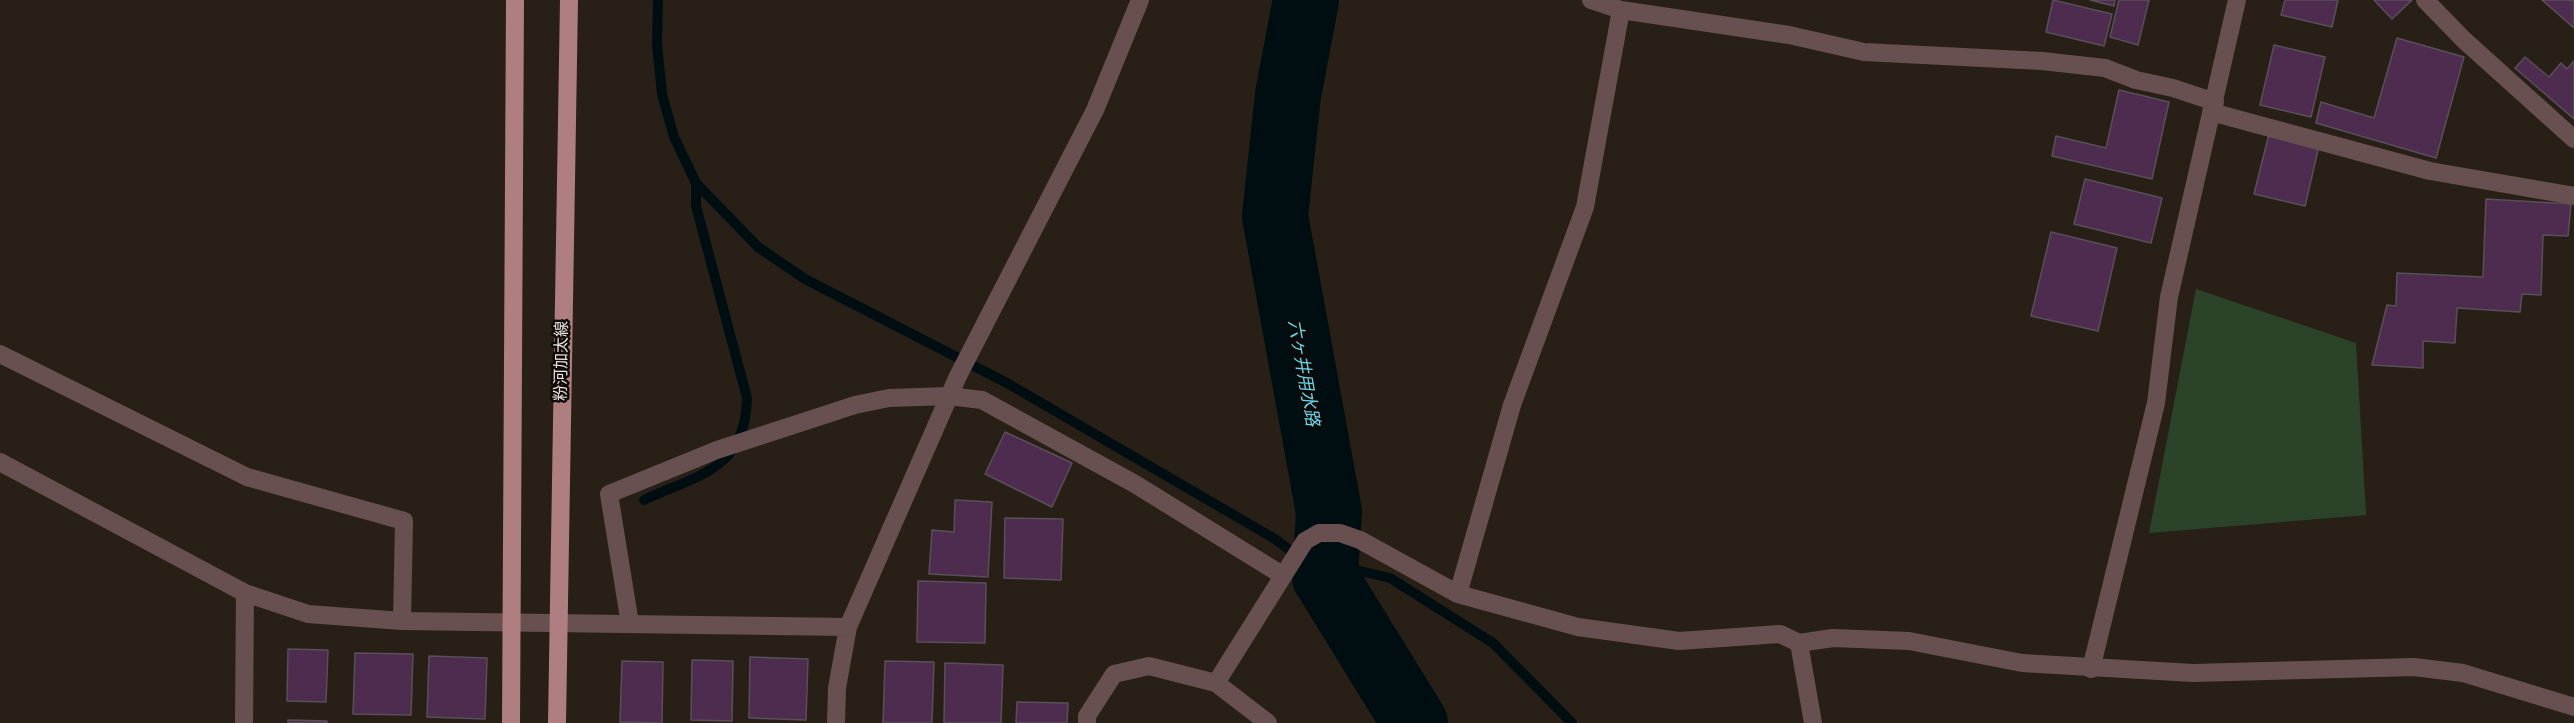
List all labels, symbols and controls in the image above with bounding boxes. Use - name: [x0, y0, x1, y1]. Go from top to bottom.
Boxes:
- water label: 六ヶ井用水路: [1283, 318, 1323, 428]
- street label: 粉河加太線: [552, 321, 572, 401]

